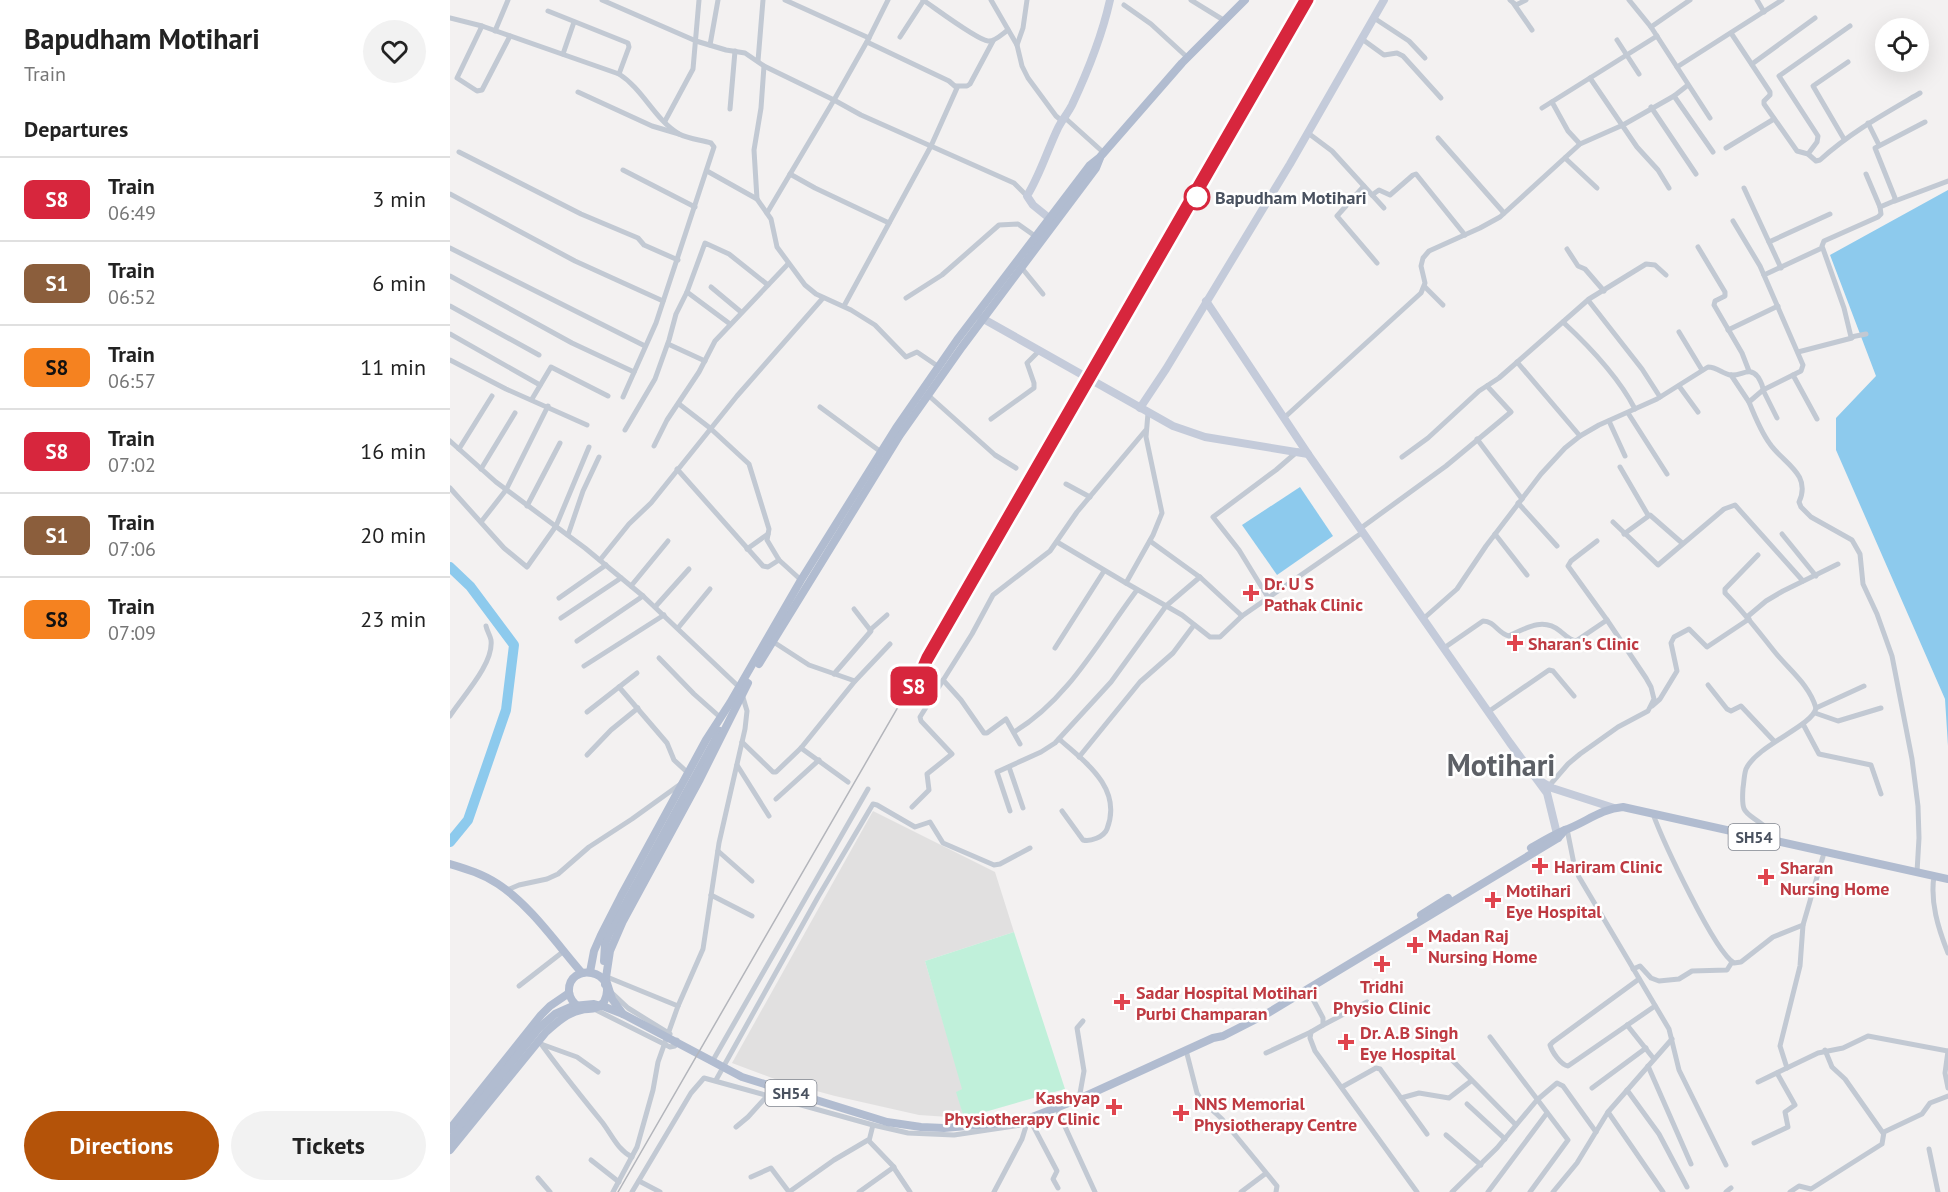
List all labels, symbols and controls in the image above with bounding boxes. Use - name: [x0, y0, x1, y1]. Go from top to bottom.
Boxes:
- map controls: [1875, 18, 1929, 72]
- button: locate: [1875, 18, 1929, 72]
- text: Bapudham Motihari: [24, 20, 260, 57]
- button: heart: [363, 20, 426, 83]
- text: Train: [24, 61, 66, 87]
- text: Departures: [24, 115, 128, 143]
- text: Train: [108, 172, 155, 200]
- marker: Bapudham Motihari: [1184, 184, 1210, 210]
- text: 3 min: [372, 185, 426, 213]
- text: S8: [45, 186, 69, 213]
- place label: Bapudham Motihari: [1215, 186, 1367, 209]
- text: 06:49: [108, 200, 156, 226]
- text: Train: [108, 256, 155, 284]
- text: 6 min: [372, 269, 426, 297]
- text: S1: [45, 270, 69, 297]
- text: 06:52: [108, 284, 156, 310]
- text: Train: [108, 340, 155, 368]
- text: 11 min: [360, 353, 426, 381]
- text: S8: [45, 354, 69, 381]
- text: 06:57: [108, 368, 156, 394]
- text: Train: [108, 424, 155, 452]
- text: 16 min: [360, 437, 426, 465]
- text: S8: [45, 438, 69, 465]
- text: 07:02: [108, 452, 156, 478]
- text: Train: [108, 508, 155, 536]
- text: 20 min: [360, 521, 426, 549]
- text: S1: [45, 522, 69, 549]
- text: 07:06: [108, 536, 156, 562]
- place label: Dr. U S Pathak Clinic: [1264, 572, 1363, 616]
- marker: Dr. U S Pathak Clinic: [1242, 584, 1260, 602]
- text: Train: [108, 592, 155, 620]
- text: 23 min: [360, 605, 426, 633]
- text: S8: [45, 606, 69, 633]
- text: 07:09: [108, 620, 156, 646]
- place label: Sharan's Clinic: [1528, 632, 1639, 655]
- marker: Sharan's Clinic: [1506, 634, 1524, 652]
- line badge: S8: [887, 666, 941, 706]
- text: S8: [902, 673, 926, 700]
- district label: Motihari: [1447, 745, 1555, 784]
- road number: SH54: [1728, 824, 1780, 850]
- place label: Hariram Clinic: [1554, 855, 1663, 878]
- place label: Sharan Nursing Home: [1780, 856, 1889, 900]
- marker: Hariram Clinic: [1531, 857, 1549, 875]
- marker: Sharan Nursing Home: [1757, 868, 1775, 886]
- place label: Motihari Eye Hospital: [1506, 879, 1602, 923]
- marker: Motihari Eye Hospital: [1484, 891, 1502, 909]
- place label: Madan Raj Nursing Home: [1428, 924, 1537, 968]
- marker: Madan Raj Nursing Home: [1406, 936, 1424, 954]
- marker: Tridhi Physio Clinic: [1373, 955, 1391, 973]
- place label: Tridhi Physio Clinic: [1333, 975, 1431, 1019]
- place label: Sadar Hospital Motihari Purbi Champaran: [1136, 981, 1318, 1025]
- marker: Sadar Hospital Motihari Purbi Champaran: [1113, 993, 1131, 1011]
- place label: Dr. A.B Singh Eye Hospital: [1360, 1021, 1458, 1065]
- marker: Dr. A.B Singh Eye Hospital: [1337, 1033, 1355, 1051]
- road number: SH54: [766, 1080, 816, 1106]
- place label: Kashyap Physiotherapy Clinic: [944, 1086, 1100, 1130]
- place label: NNS Memorial Physiotherapy Centre: [1194, 1092, 1357, 1136]
- marker: Kashyap Physiotherapy Clinic: [1105, 1098, 1123, 1116]
- marker: NNS Memorial Physiotherapy Centre: [1172, 1104, 1190, 1122]
- button: Directions: [24, 1111, 219, 1180]
- button: Tickets: [231, 1111, 426, 1180]

